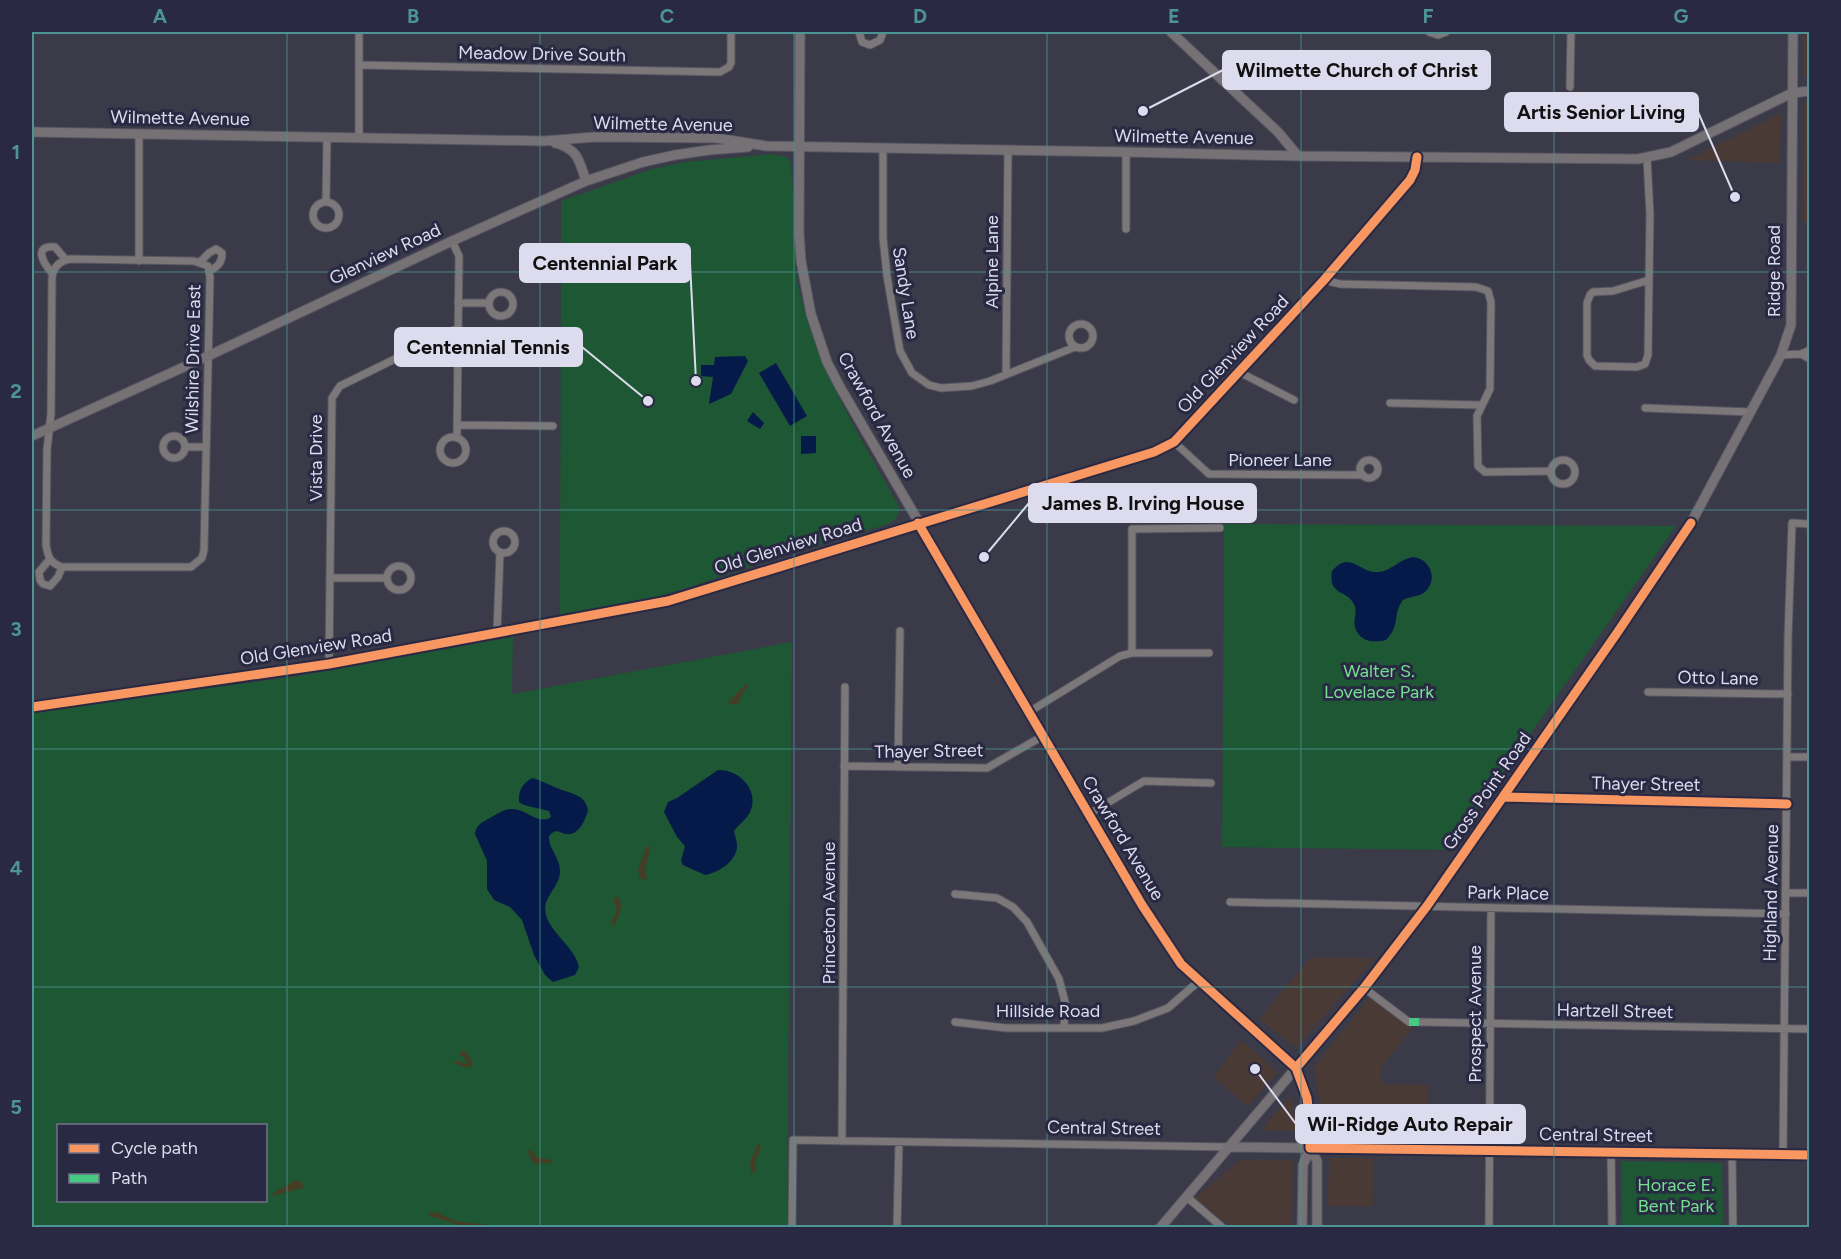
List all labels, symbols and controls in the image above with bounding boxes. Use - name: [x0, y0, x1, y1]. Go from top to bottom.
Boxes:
- text: A: [153, 4, 168, 28]
- text: B: [407, 4, 419, 28]
- text: C: [660, 4, 674, 28]
- text: D: [913, 4, 927, 28]
- text: E: [1168, 4, 1180, 28]
- text: F: [1422, 4, 1434, 28]
- text: G: [1674, 4, 1689, 28]
- street label: Meadow Drive South: [458, 42, 626, 66]
- callout: Wilmette Church of Christ: [1223, 51, 1490, 89]
- text: Wilmette Church of Christ: [1236, 58, 1478, 82]
- callout: Artis Senior Living: [1505, 93, 1698, 131]
- text: Artis Senior Living: [1517, 100, 1685, 124]
- street label: Wilmette Avenue: [110, 106, 250, 130]
- street label: Wilmette Avenue: [593, 112, 733, 136]
- street label: Wilmette Avenue: [1114, 125, 1254, 149]
- text: 1: [12, 140, 20, 164]
- street label: Alpine Lane: [981, 215, 1003, 309]
- street label: Glenview Road: [326, 219, 444, 289]
- street label: Ridge Road: [1763, 225, 1785, 317]
- callout: Centennial Park: [520, 244, 690, 282]
- street label: Sandy Lane: [888, 245, 924, 341]
- text: Centennial Park: [532, 251, 678, 275]
- street label: Wilshire Drive East: [181, 284, 205, 434]
- street label: Old Glenview Road: [1173, 290, 1293, 418]
- callout: Centennial Tennis: [395, 328, 582, 366]
- text: Centennial Tennis: [407, 335, 569, 359]
- street label: Crawford Avenue: [833, 348, 921, 482]
- text: 2: [10, 379, 22, 403]
- street label: Vista Drive: [305, 414, 327, 502]
- street label: Pioneer Lane: [1228, 449, 1332, 471]
- callout: James B. Irving House: [1029, 484, 1256, 522]
- text: James B. Irving House: [1042, 491, 1244, 515]
- street label: Old Glenview Road: [711, 513, 865, 579]
- text: 3: [10, 617, 22, 641]
- street label: Old Glenview Road: [239, 624, 393, 670]
- park label: Walter S. Lovelace Park: [1324, 660, 1434, 703]
- street label: Otto Lane: [1677, 666, 1759, 690]
- street label: Gross Point Road: [1438, 728, 1536, 854]
- street label: Thayer Street: [874, 739, 984, 763]
- street label: Crawford Avenue: [1077, 772, 1169, 904]
- street label: Thayer Street: [1591, 772, 1701, 796]
- street label: Highland Avenue: [1759, 824, 1783, 962]
- street label: Princeton Avenue: [818, 841, 840, 984]
- text: 4: [10, 856, 23, 880]
- street label: Park Place: [1467, 881, 1549, 905]
- street label: Prospect Avenue: [1464, 945, 1486, 1083]
- street label: Hartzell Street: [1556, 999, 1674, 1023]
- street label: Hillside Road: [996, 1000, 1100, 1022]
- text: 5: [10, 1095, 22, 1119]
- callout: Wil-Ridge Auto Repair: [1296, 1105, 1525, 1143]
- text: Wil-Ridge Auto Repair: [1307, 1112, 1513, 1136]
- street label: Central Street: [1047, 1116, 1161, 1140]
- street label: Central Street: [1539, 1123, 1653, 1147]
- legend: [57, 1124, 267, 1202]
- text: Cycle path: [111, 1137, 198, 1159]
- text: Path: [111, 1167, 147, 1189]
- park label: Horace E. Bent Park: [1637, 1174, 1715, 1217]

